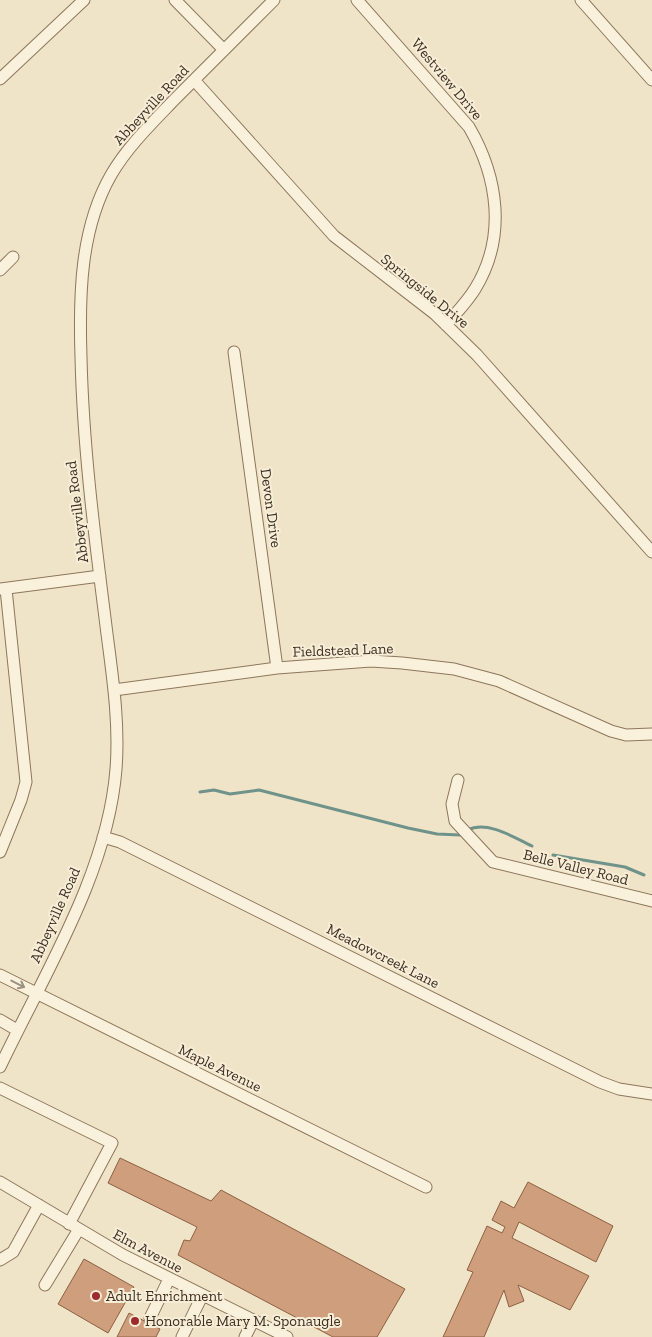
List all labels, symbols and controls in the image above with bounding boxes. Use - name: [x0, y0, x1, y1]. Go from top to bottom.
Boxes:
- street label: Westview Drive: [408, 34, 486, 124]
- street label: Abbeyville Road: [109, 61, 193, 149]
- street label: Springside Drive: [377, 250, 473, 332]
- street label: Abbeyville Road: [62, 459, 92, 564]
- street label: Devon Drive: [257, 467, 285, 549]
- street label: Fieldstead Lane: [292, 639, 394, 661]
- street label: Belle Valley Road: [522, 845, 631, 889]
- street label: Abbeyville Road: [26, 864, 84, 966]
- street label: Meadowcreek Lane: [324, 920, 442, 992]
- one-way arrow: [10, 979, 25, 989]
- street label: Maple Avenue: [176, 1040, 264, 1096]
- street label: Elm Avenue: [110, 1225, 186, 1277]
- place label: Adult Enrichment: [106, 1287, 223, 1305]
- marker: Adult Enrichment: [90, 1290, 102, 1302]
- place label: Honorable Mary M. Sponaugle: [145, 1312, 341, 1330]
- marker: Honorable Mary M. Sponaugle: [129, 1315, 141, 1327]

